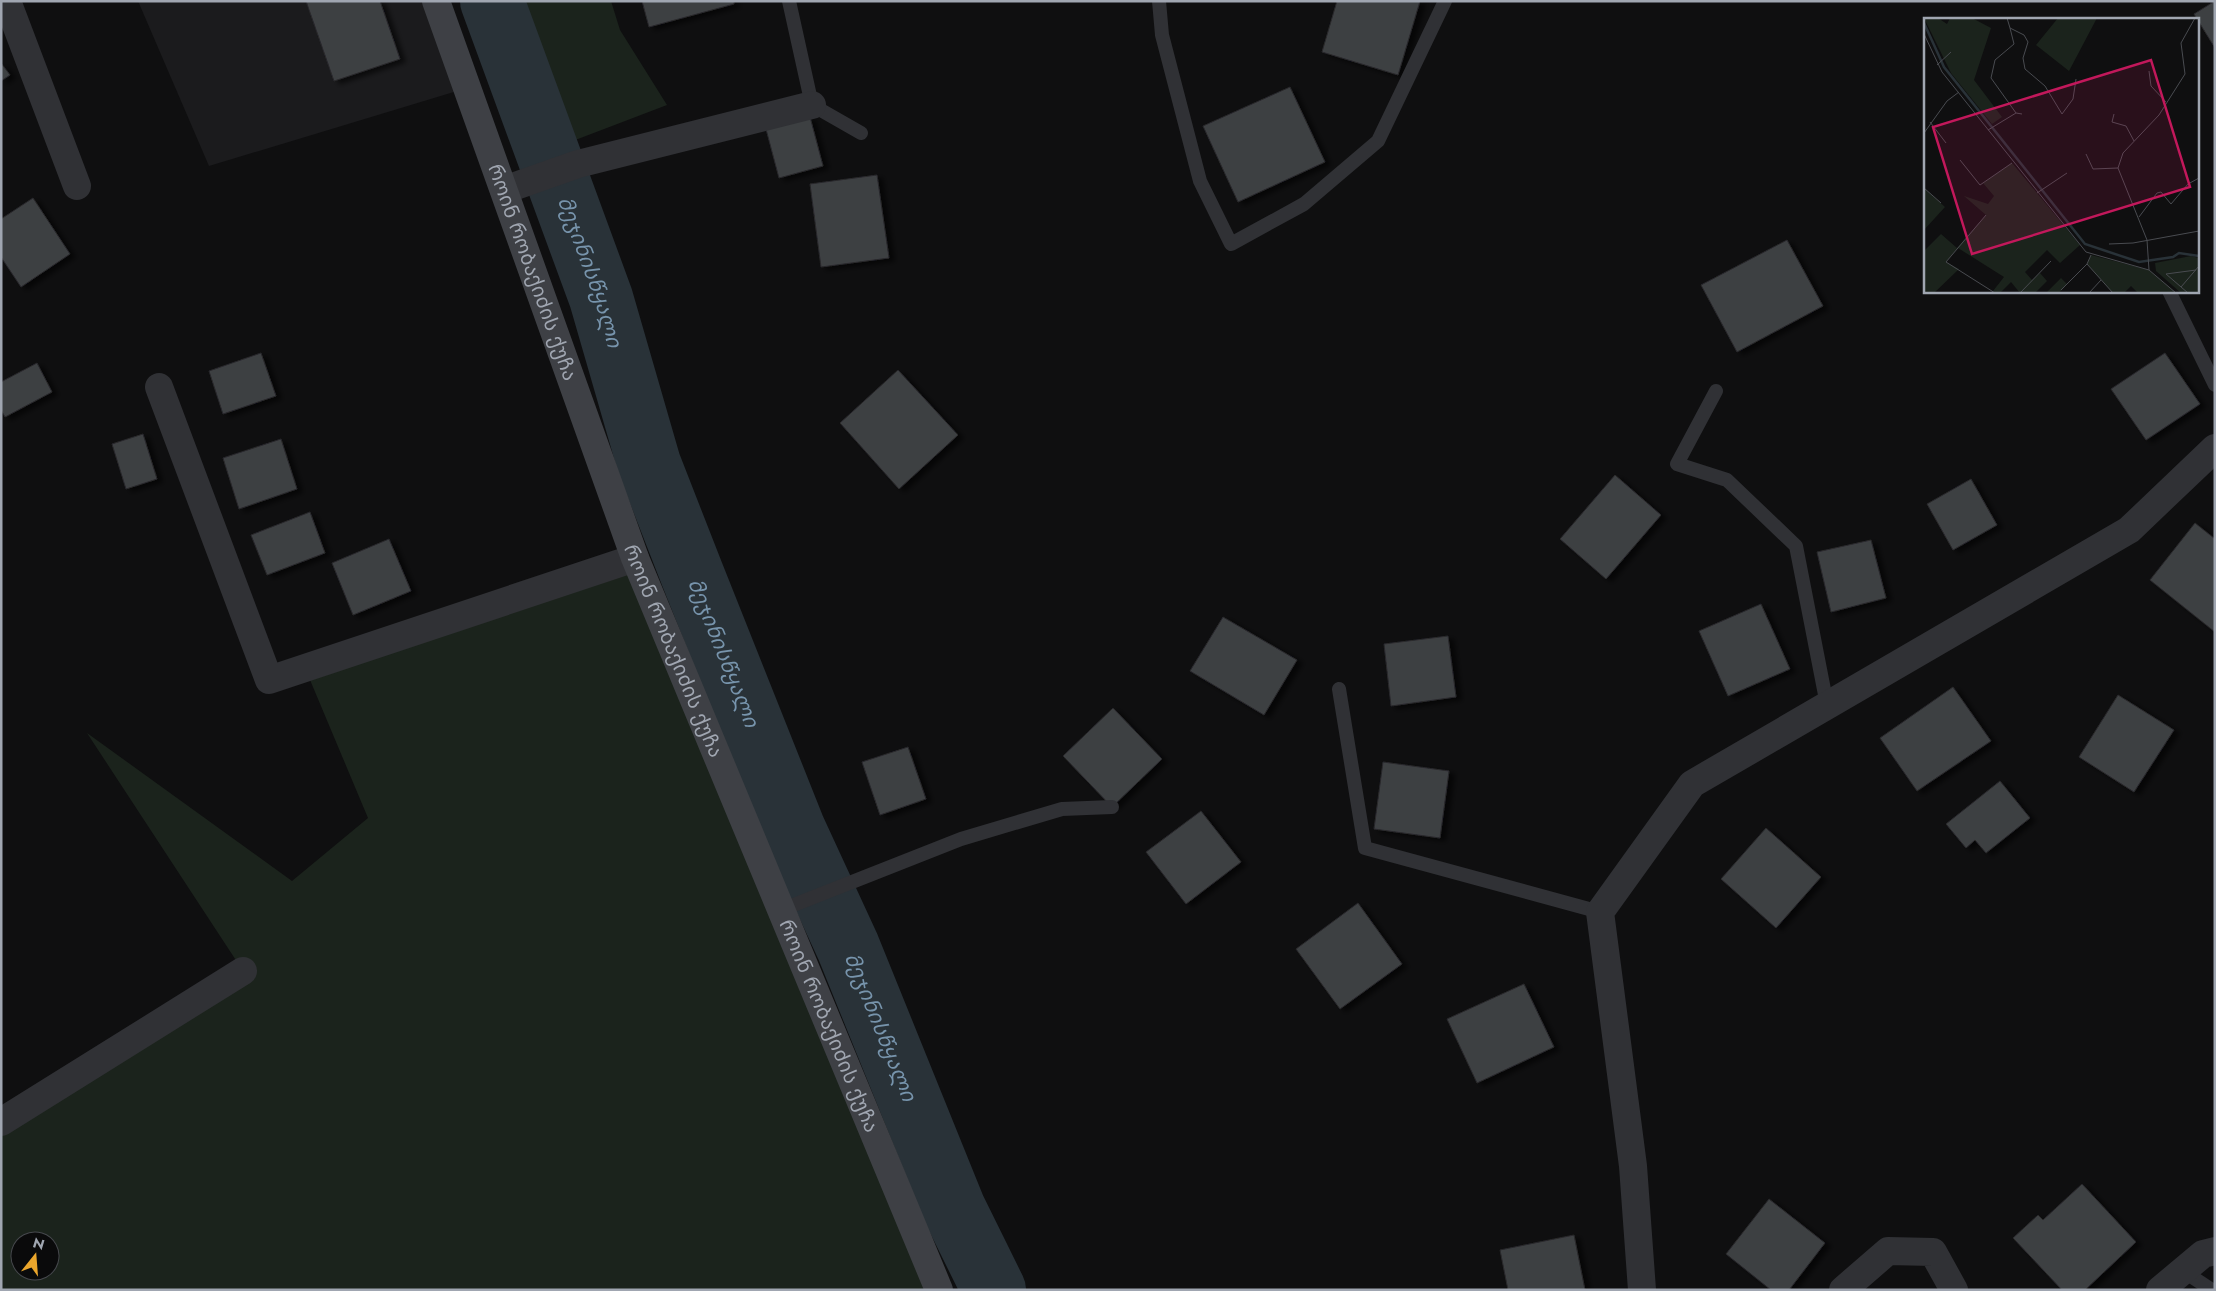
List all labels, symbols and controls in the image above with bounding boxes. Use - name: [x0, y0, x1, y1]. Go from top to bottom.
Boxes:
- inset map: [1924, 18, 2198, 292]
- street label: როინ რობაქიძის ქუჩა: [481, 160, 585, 385]
- water label: მეჯინისწყალი: [550, 192, 630, 352]
- street label: როინ რობაქიძის ქუჩა: [617, 540, 731, 762]
- water label: მეჯინისწყალი: [680, 574, 767, 732]
- street label: როინ რობაქიძის ქუჩა: [772, 915, 886, 1137]
- water label: მეჯინისწყალი: [837, 948, 924, 1107]
- north arrow: [10, 1231, 60, 1281]
- text: N: [31, 1232, 47, 1255]

